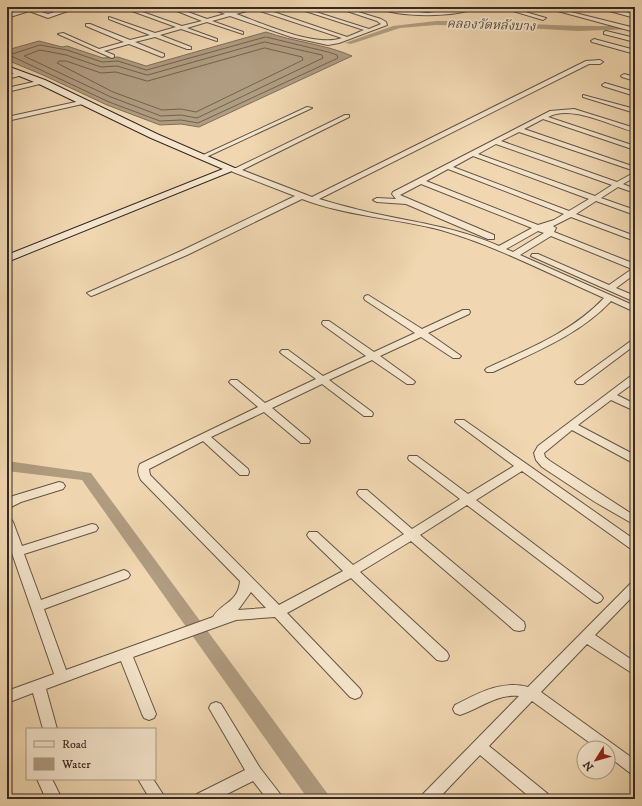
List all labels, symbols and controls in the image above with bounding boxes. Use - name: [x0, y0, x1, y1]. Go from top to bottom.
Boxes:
- water label: คลองวัดหลังบาง: [446, 15, 536, 35]
- legend: [26, 728, 156, 780]
- text: Road: [62, 737, 87, 752]
- north arrow: [576, 740, 616, 780]
- text: Water: [61, 757, 91, 772]
- text: N: [581, 758, 597, 773]

